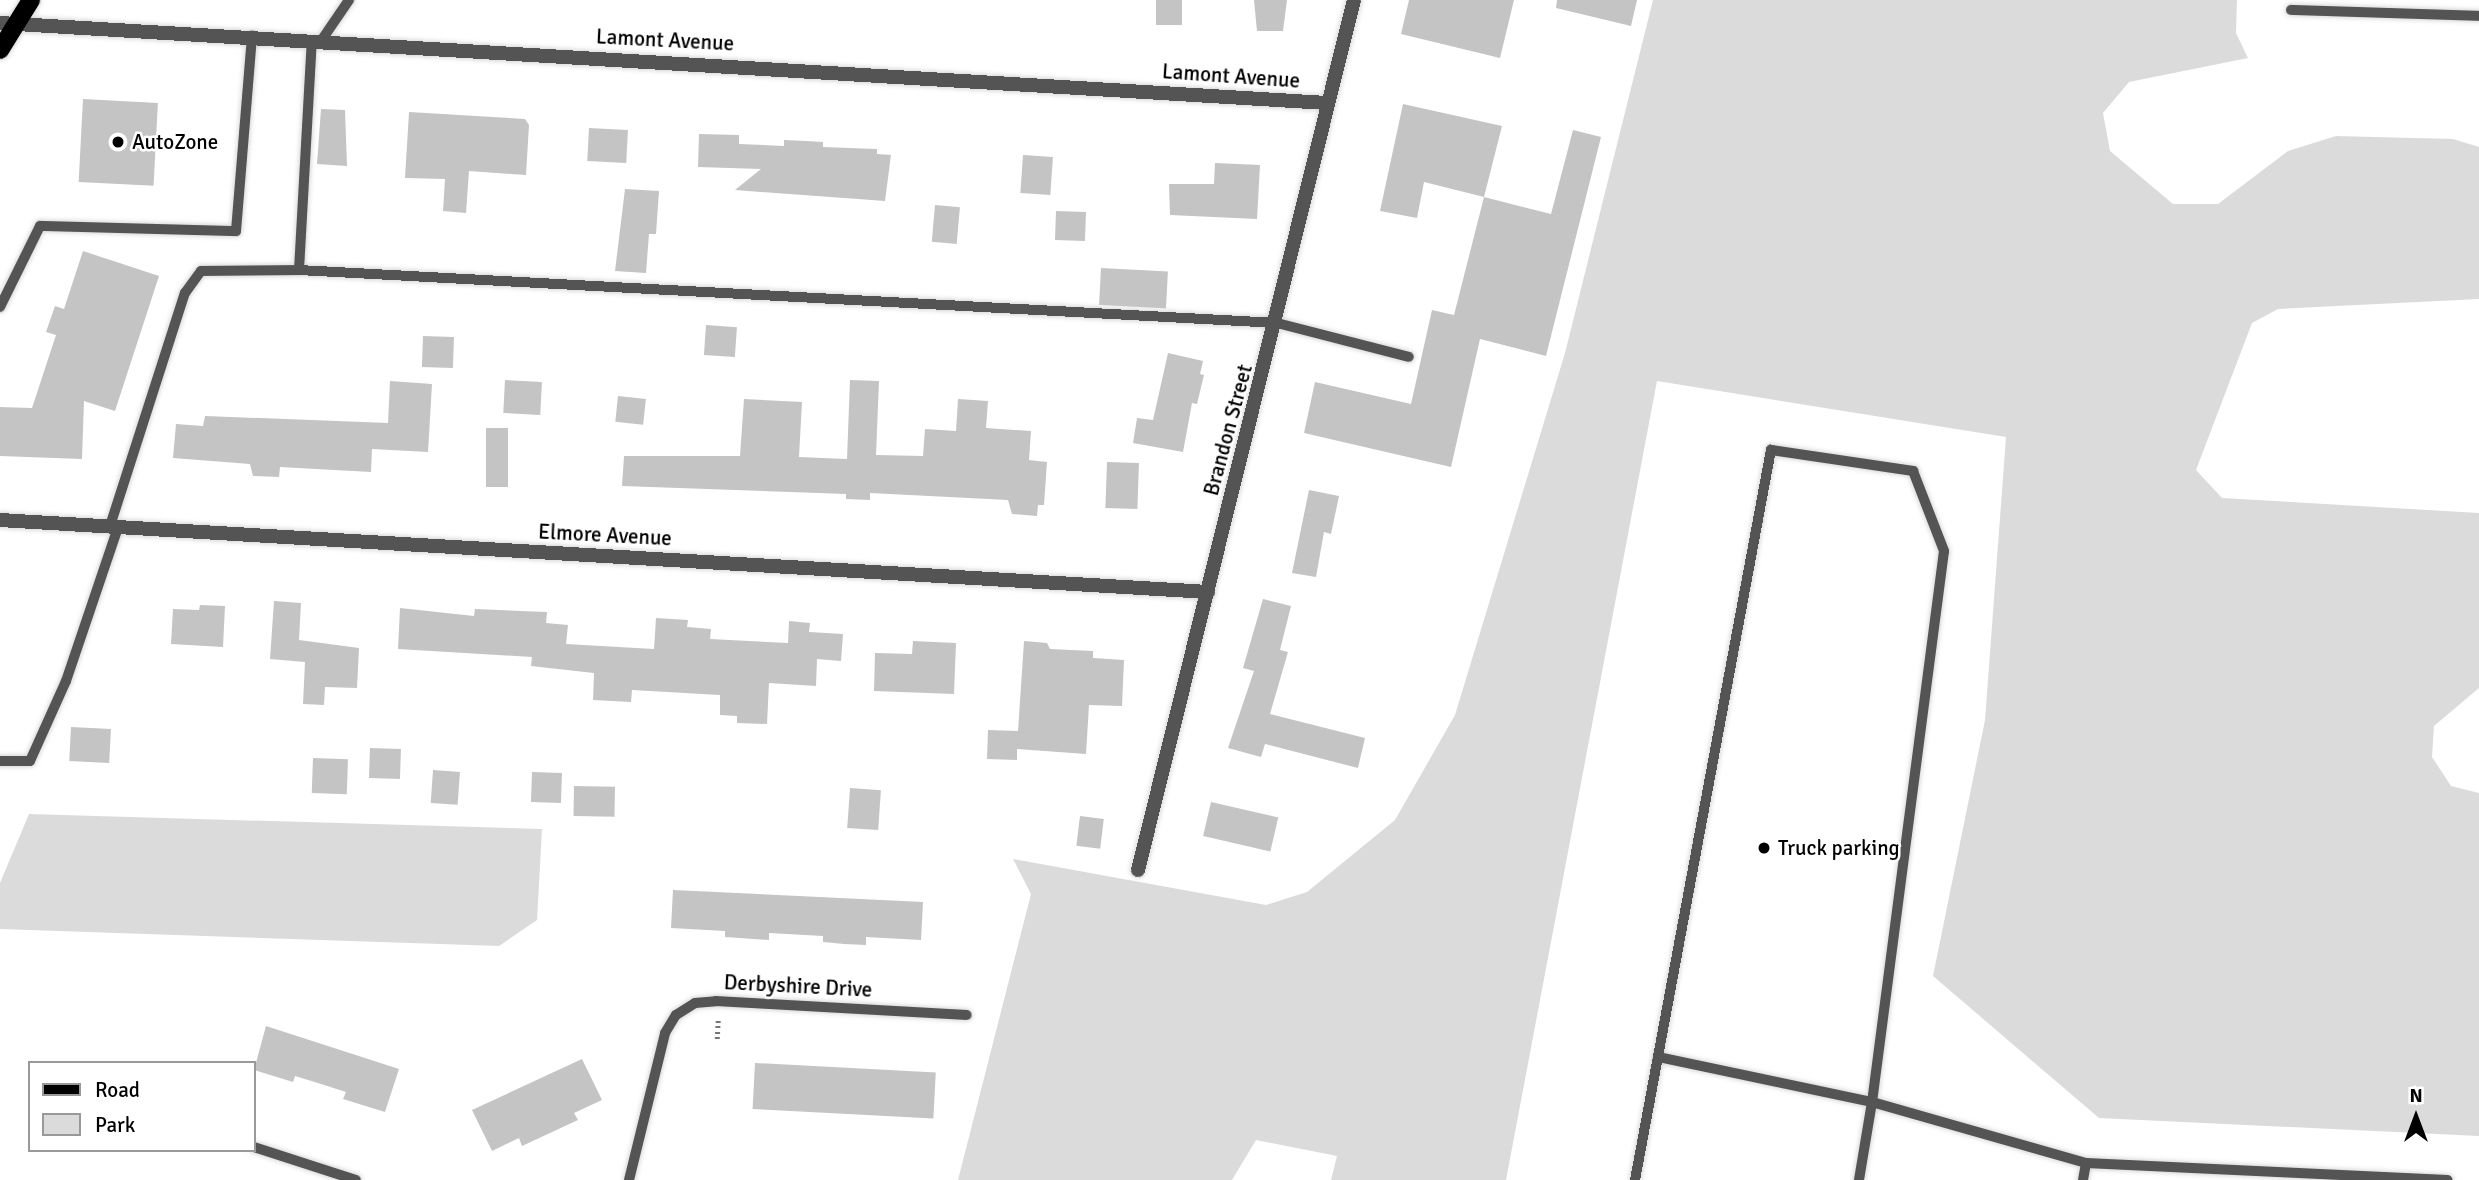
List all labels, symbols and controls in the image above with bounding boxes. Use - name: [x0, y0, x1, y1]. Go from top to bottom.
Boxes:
- street label: Lamont Avenue: [595, 24, 735, 56]
- street label: Lamont Avenue: [1161, 59, 1301, 93]
- place label: AutoZone: [132, 129, 218, 155]
- marker: AutoZone: [110, 134, 126, 150]
- street label: Brandon Street: [1198, 362, 1258, 498]
- street label: Elmore Avenue: [538, 519, 672, 551]
- place label: Truck parking: [1778, 835, 1900, 861]
- marker: Truck parking: [1756, 840, 1772, 856]
- street label: Derbyshire Drive: [723, 970, 873, 1002]
- legend: [28, 1061, 256, 1152]
- text: Road: [95, 1077, 140, 1103]
- north arrow: [2381, 1082, 2451, 1152]
- text: N: [2409, 1084, 2423, 1108]
- text: Park: [95, 1112, 135, 1138]

